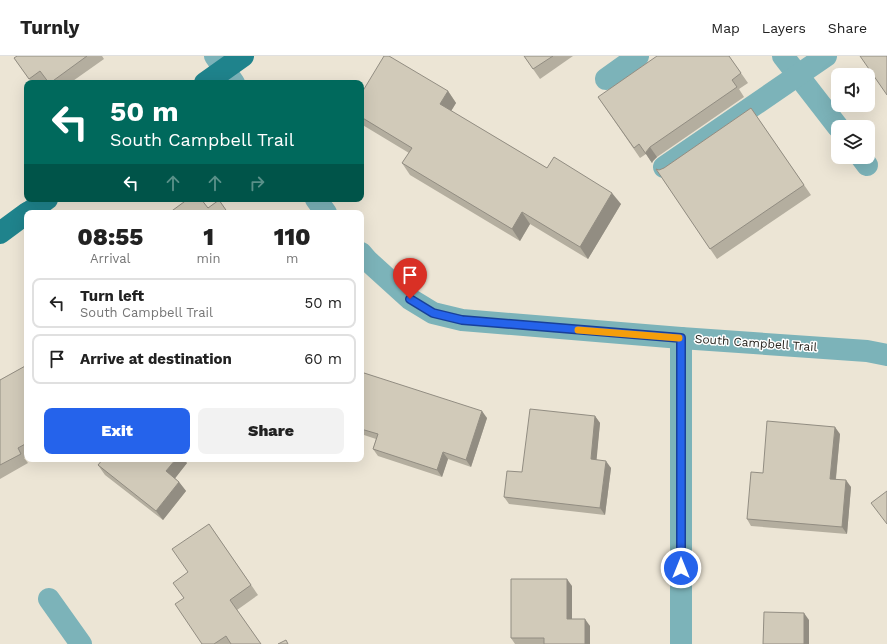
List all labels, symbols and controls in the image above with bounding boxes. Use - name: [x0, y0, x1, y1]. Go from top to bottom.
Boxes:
- text: Turnly: [20, 16, 80, 39]
- text: Map: [711, 20, 740, 36]
- text: Layers: [762, 20, 806, 36]
- text: Share: [828, 20, 867, 36]
- map controls: [831, 68, 875, 164]
- button: sound: [831, 68, 875, 112]
- text: 50 m: [110, 95, 179, 128]
- icon: left: [44, 96, 96, 148]
- button: layers: [831, 120, 875, 164]
- text: South Campbell Trail: [110, 129, 294, 150]
- icon: left: [120, 172, 142, 194]
- icon: ahead: [162, 172, 184, 194]
- icon: ahead: [204, 172, 226, 194]
- icon: right: [246, 172, 268, 194]
- text: 08:55: [77, 223, 143, 251]
- text: 1: [203, 223, 214, 251]
- text: 110: [274, 223, 311, 251]
- text: Arrival: [90, 251, 131, 266]
- text: min: [197, 251, 220, 266]
- text: m: [286, 251, 298, 266]
- pin: [393, 258, 427, 299]
- icon: arrive: [399, 264, 421, 286]
- text: Turn left: [80, 287, 144, 305]
- icon: left: [46, 292, 68, 314]
- text: 50 m: [305, 294, 342, 312]
- text: South Campbell Trail: [80, 305, 213, 320]
- street label: South Campbell Trail: [694, 332, 818, 354]
- icon: arrive: [46, 348, 68, 370]
- text: Arrive at destination: [80, 350, 232, 368]
- text: 60 m: [304, 350, 342, 368]
- button: Exit: [44, 408, 190, 454]
- button: Share: [198, 408, 344, 454]
- position arrow: [660, 547, 702, 589]

